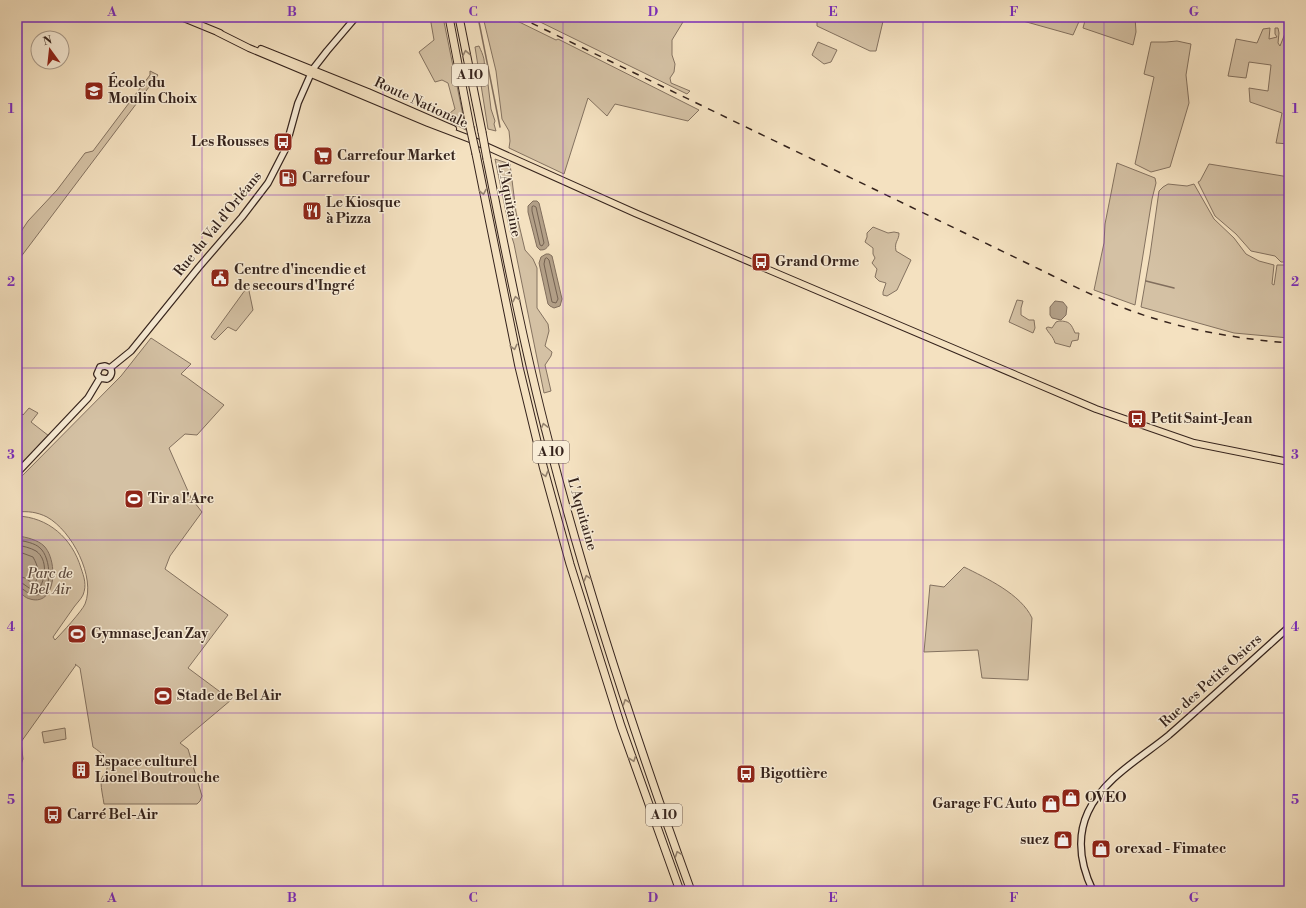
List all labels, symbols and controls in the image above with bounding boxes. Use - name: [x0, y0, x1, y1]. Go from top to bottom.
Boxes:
- text: A: [106, 4, 117, 20]
- text: B: [287, 4, 297, 20]
- text: C: [468, 4, 478, 20]
- text: D: [648, 4, 658, 20]
- text: E: [828, 4, 838, 20]
- text: F: [1009, 4, 1019, 20]
- text: G: [1189, 4, 1200, 20]
- north arrow: [30, 30, 70, 70]
- text: N: [42, 33, 54, 49]
- one-way arrow: [462, 50, 471, 56]
- road number: A 10: [452, 64, 488, 86]
- place label: École du Moulin Choix: [108, 72, 198, 108]
- street label: Route Nationale: [371, 73, 471, 133]
- school or university icon: École du Moulin Choix: [83, 80, 105, 102]
- text: 1: [8, 101, 15, 117]
- text: 1: [1292, 101, 1299, 117]
- bus stop icon: Les Rousses: [272, 131, 294, 153]
- place label: Les Rousses: [191, 133, 269, 151]
- supermarket icon: Carrefour Market: [312, 145, 334, 167]
- place label: Carrefour Market: [337, 147, 457, 165]
- street label: L'Aquitaine: [493, 161, 525, 239]
- fuel station icon: Carrefour: [277, 167, 299, 189]
- street label: Rue du Val d'Orléans: [170, 168, 266, 280]
- place label: Carrefour: [302, 169, 370, 187]
- one-way arrow: [478, 189, 487, 195]
- place label: Le Kiosque à Pizza: [326, 194, 401, 228]
- restaurant icon: Le Kiosque à Pizza: [301, 200, 323, 222]
- bus stop icon: Grand Orme: [750, 251, 772, 273]
- place label: Grand Orme: [775, 253, 860, 271]
- place label: Centre d'incendie et de secours d'Ingré: [234, 261, 367, 295]
- public building icon: Centre d'incendie et de secours d'Ingré: [209, 267, 231, 289]
- text: 2: [7, 274, 15, 290]
- text: 2: [1291, 274, 1299, 290]
- one-way arrow: [512, 296, 520, 302]
- one-way arrow: [510, 344, 518, 351]
- bus stop icon: Petit Saint-Jean: [1126, 408, 1148, 430]
- place label: Petit Saint-Jean: [1151, 410, 1253, 428]
- one-way arrow: [541, 423, 549, 429]
- road number: A 10: [533, 441, 569, 463]
- text: 3: [7, 447, 15, 463]
- text: 3: [1291, 447, 1299, 463]
- one-way arrow: [541, 470, 549, 477]
- street label: L'Aquitaine: [563, 475, 601, 553]
- sports icon: Tir a l'Arc: [123, 488, 145, 510]
- place label: Tir a l'Arc: [148, 490, 214, 508]
- park label: Parc de Bel Air: [26, 565, 73, 599]
- one-way arrow: [583, 575, 592, 582]
- text: 4: [7, 619, 16, 635]
- text: 4: [1291, 619, 1300, 635]
- sports icon: Gymnase Jean Zay: [66, 623, 88, 645]
- place label: Gymnase Jean Zay: [91, 625, 209, 643]
- street label: Rue des Petits Osiers: [1156, 630, 1266, 732]
- sports icon: Stade de Bel Air: [152, 685, 174, 707]
- place label: Stade de Bel Air: [177, 687, 282, 705]
- one-way arrow: [622, 699, 630, 706]
- place label: Espace culturel Lionel Boutrouche: [95, 753, 220, 787]
- one-way arrow: [628, 756, 636, 763]
- building icon: Espace culturel Lionel Boutrouche: [70, 759, 92, 781]
- bus stop icon: Bigottière: [735, 763, 757, 785]
- place label: Bigottière: [760, 765, 828, 783]
- shop icon: OVEO: [1060, 787, 1082, 809]
- place label: OVEO: [1085, 789, 1126, 807]
- text: 5: [7, 792, 15, 808]
- text: 5: [1291, 792, 1299, 808]
- shop icon: Garage FC Auto: [1040, 793, 1062, 815]
- place label: Garage FC Auto: [932, 795, 1037, 813]
- bus stop icon: Carré Bel-Air: [42, 804, 64, 826]
- road number: A 10: [646, 804, 682, 826]
- place label: Carré Bel-Air: [67, 806, 158, 824]
- shop icon: suez: [1052, 829, 1074, 851]
- place label: suez: [1020, 831, 1049, 849]
- shop icon: orexad - Fimatec: [1090, 838, 1112, 860]
- place label: orexad - Fimatec: [1115, 840, 1226, 858]
- one-way arrow: [675, 851, 683, 858]
- text: A: [106, 890, 117, 906]
- text: B: [287, 890, 297, 906]
- text: C: [468, 890, 478, 906]
- text: D: [648, 890, 658, 906]
- text: E: [828, 890, 838, 906]
- text: F: [1009, 890, 1019, 906]
- text: G: [1189, 890, 1200, 906]

